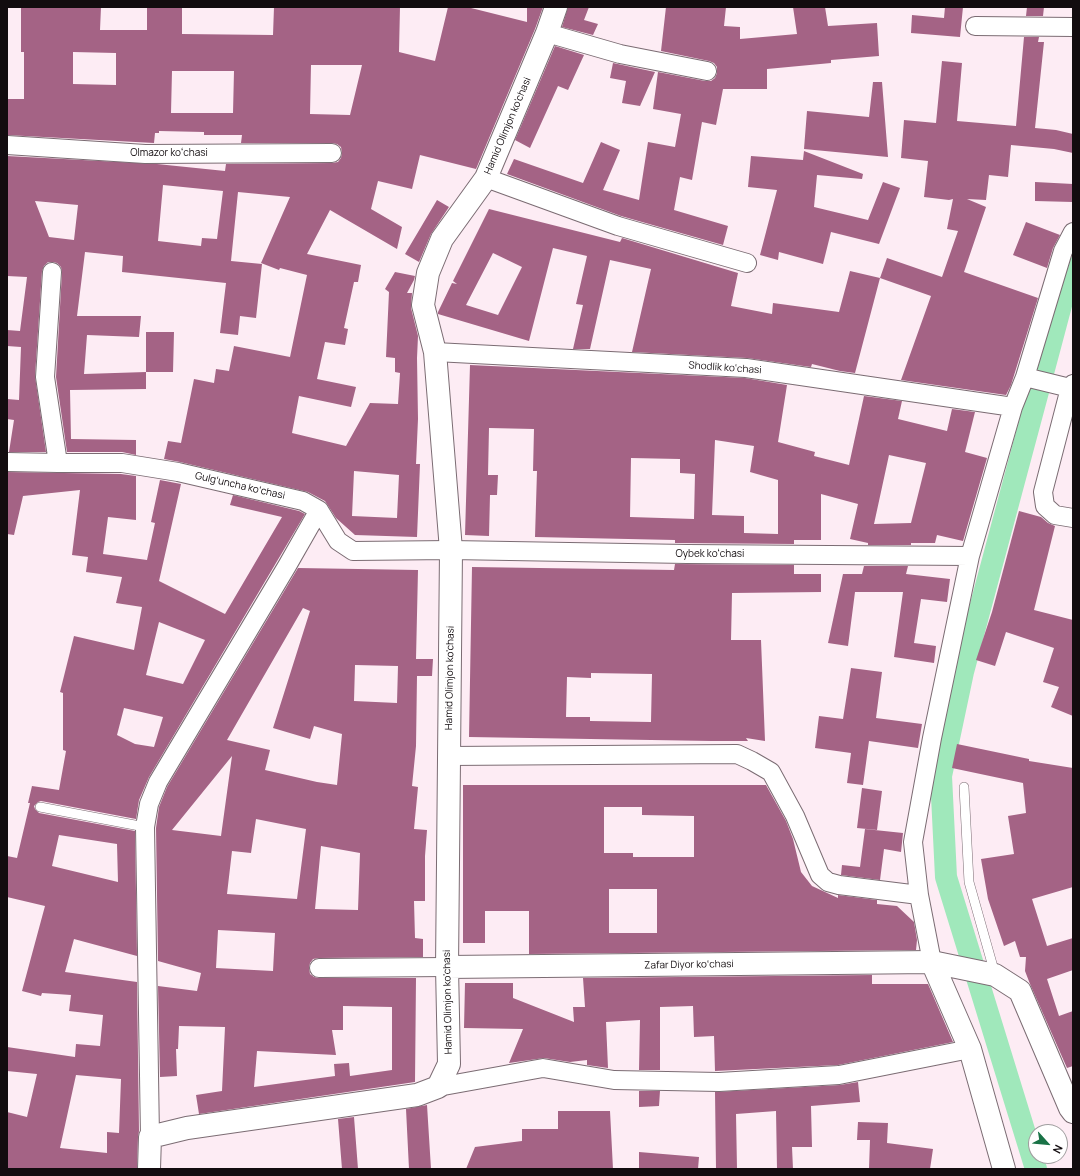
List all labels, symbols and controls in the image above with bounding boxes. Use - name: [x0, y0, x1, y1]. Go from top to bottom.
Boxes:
- street label: Hamid Olimjon ko'chasi: [482, 76, 534, 176]
- street label: Olmazor koʻchasi: [130, 147, 208, 159]
- street label: Shodlik ko‘chasi: [688, 359, 762, 377]
- street label: Gulgʻuncha koʻchasi: [194, 470, 286, 502]
- street label: Oybek koʻchasi: [676, 548, 744, 560]
- street label: Hamid Olimjon ko'chasi: [443, 626, 457, 730]
- street label: Hamid Olimjon ko'chasi: [441, 950, 455, 1054]
- street label: Zafar Diyor koʻchasi: [644, 958, 734, 972]
- north arrow: [1028, 1124, 1068, 1164]
- text: N: [1050, 1142, 1067, 1156]

